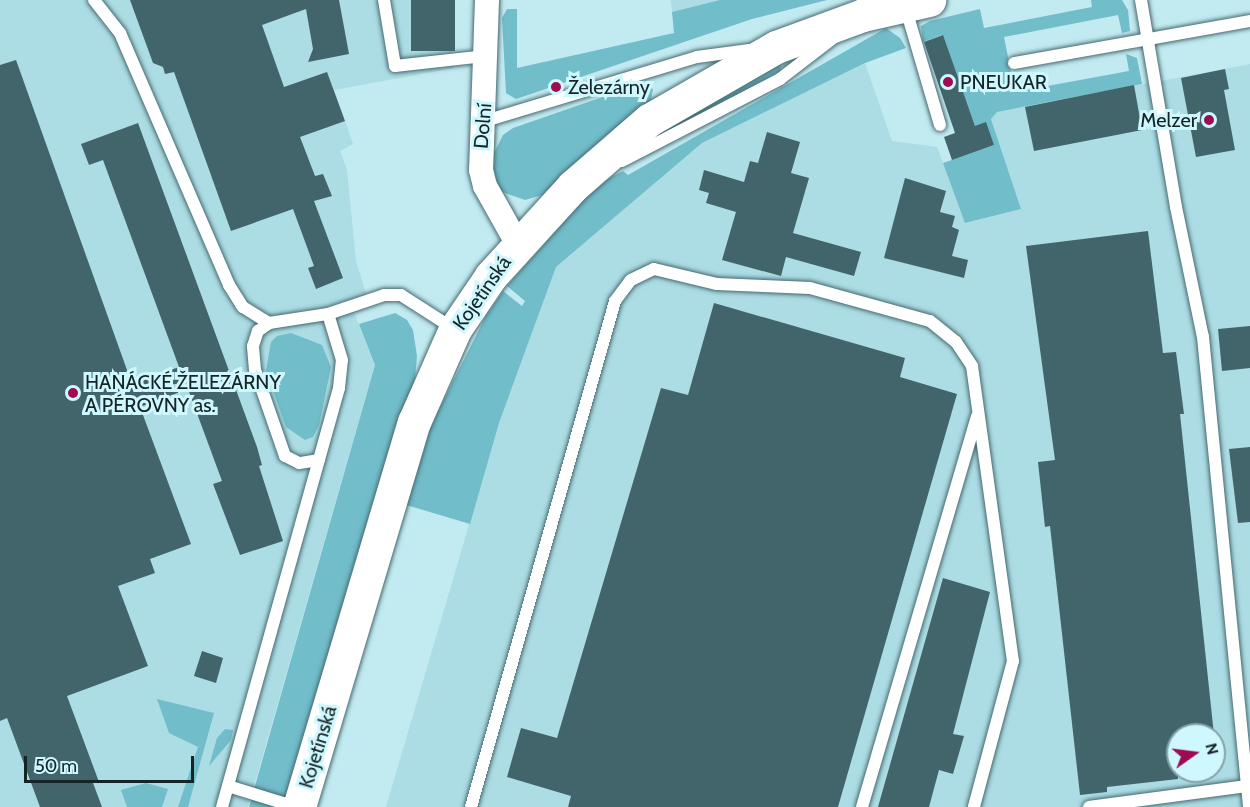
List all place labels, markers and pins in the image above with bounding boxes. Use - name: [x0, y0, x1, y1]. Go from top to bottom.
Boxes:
- place label: PNEUKAR: [960, 70, 1047, 94]
- place label: Železárny: [568, 75, 650, 99]
- marker: PNEUKAR: [941, 75, 955, 89]
- marker: Železárny: [549, 80, 563, 94]
- place label: Melzer: [1140, 108, 1197, 132]
- marker: Melzer: [1202, 113, 1216, 127]
- place label: HANÁCKÉ ŽELEZÁRNY A PÉROVNY as.: [85, 370, 281, 417]
- marker: HANÁCKÉ ŽELEZÁRNY A PÉROVNY as.: [66, 386, 80, 400]

